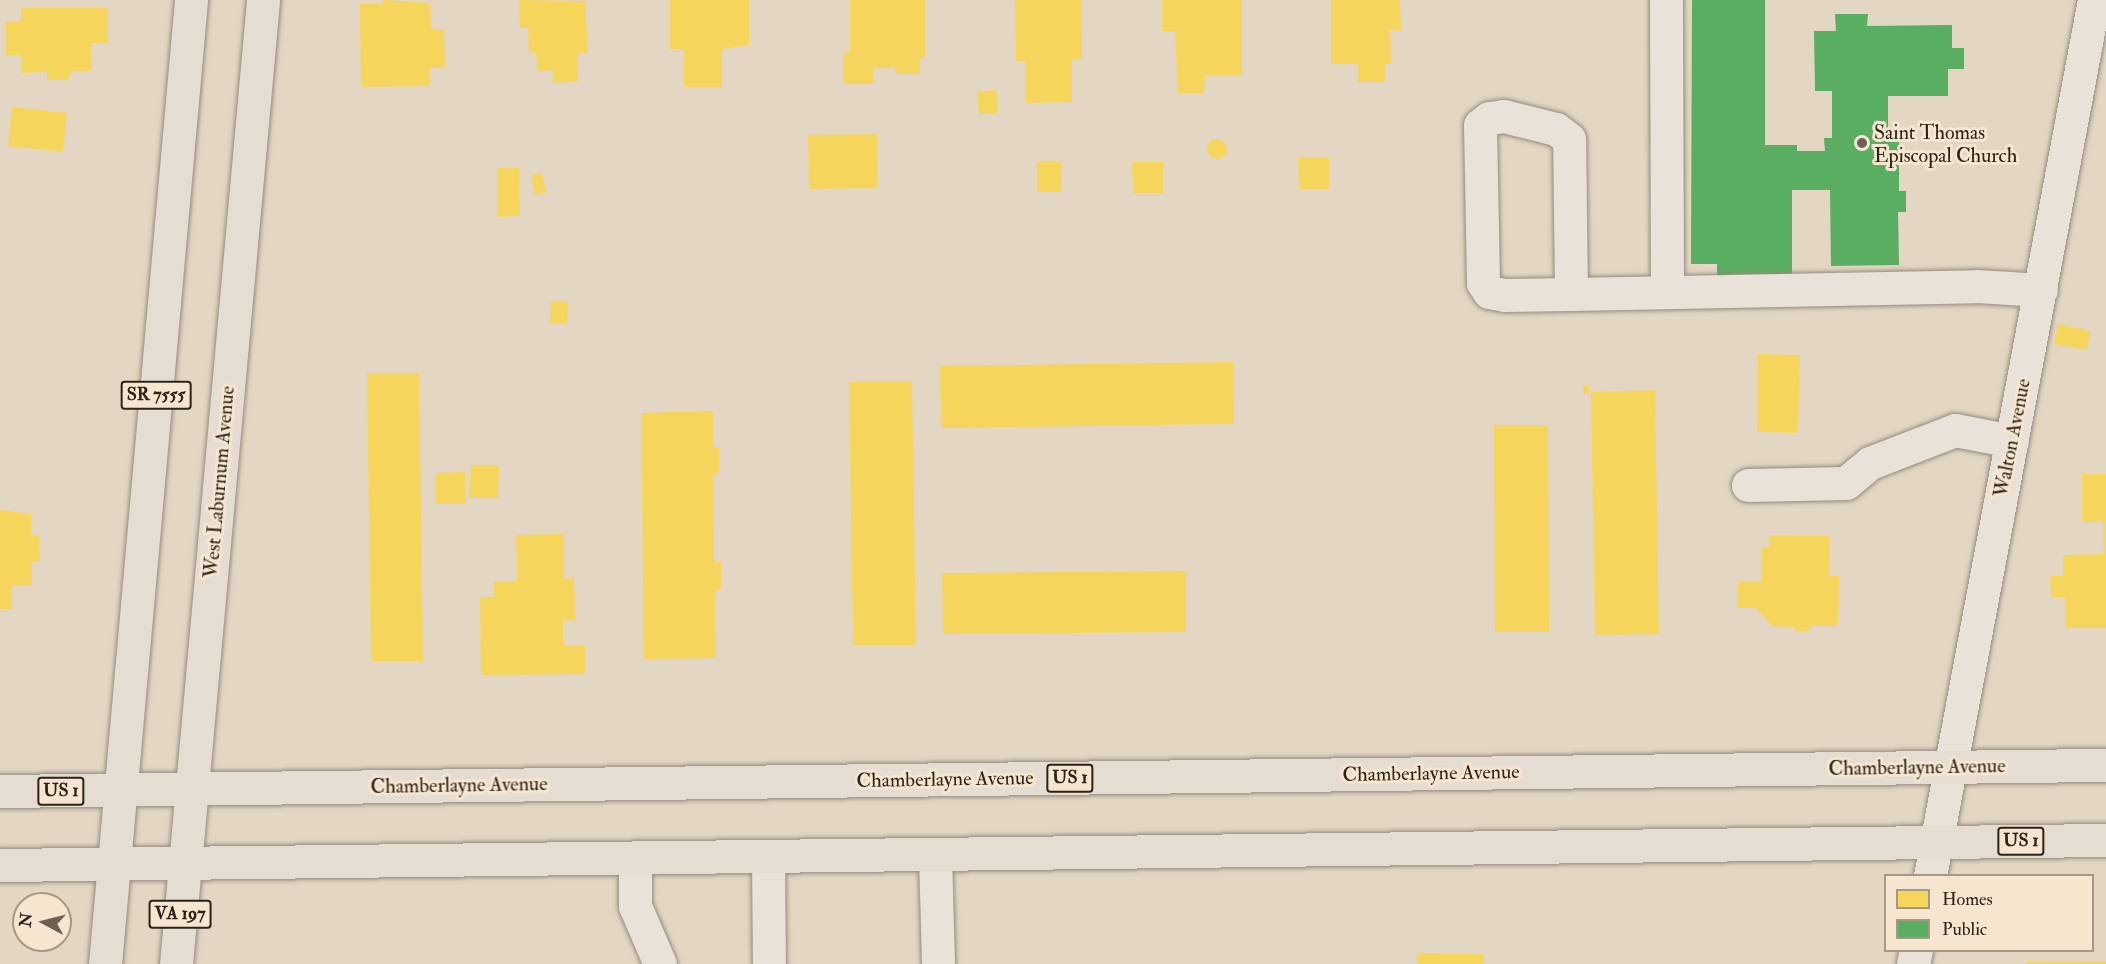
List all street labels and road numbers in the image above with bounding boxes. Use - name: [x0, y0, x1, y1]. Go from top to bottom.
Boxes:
- street label: Walton Avenue: [1989, 377, 2035, 499]
- road number: SR 7555: [120, 380, 192, 410]
- street label: West Laburnum Avenue: [199, 385, 239, 579]
- street label: Chamberlayne Avenue: [1828, 753, 2006, 781]
- street label: Chamberlayne Avenue: [1342, 759, 1520, 787]
- road number: US 1: [1046, 763, 1094, 793]
- street label: Chamberlayne Avenue: [856, 765, 1034, 793]
- street label: Chamberlayne Avenue: [370, 771, 548, 799]
- road number: US 1: [37, 776, 85, 806]
- road number: US 1: [1997, 826, 2045, 856]
- road number: VA 197: [148, 899, 212, 929]

